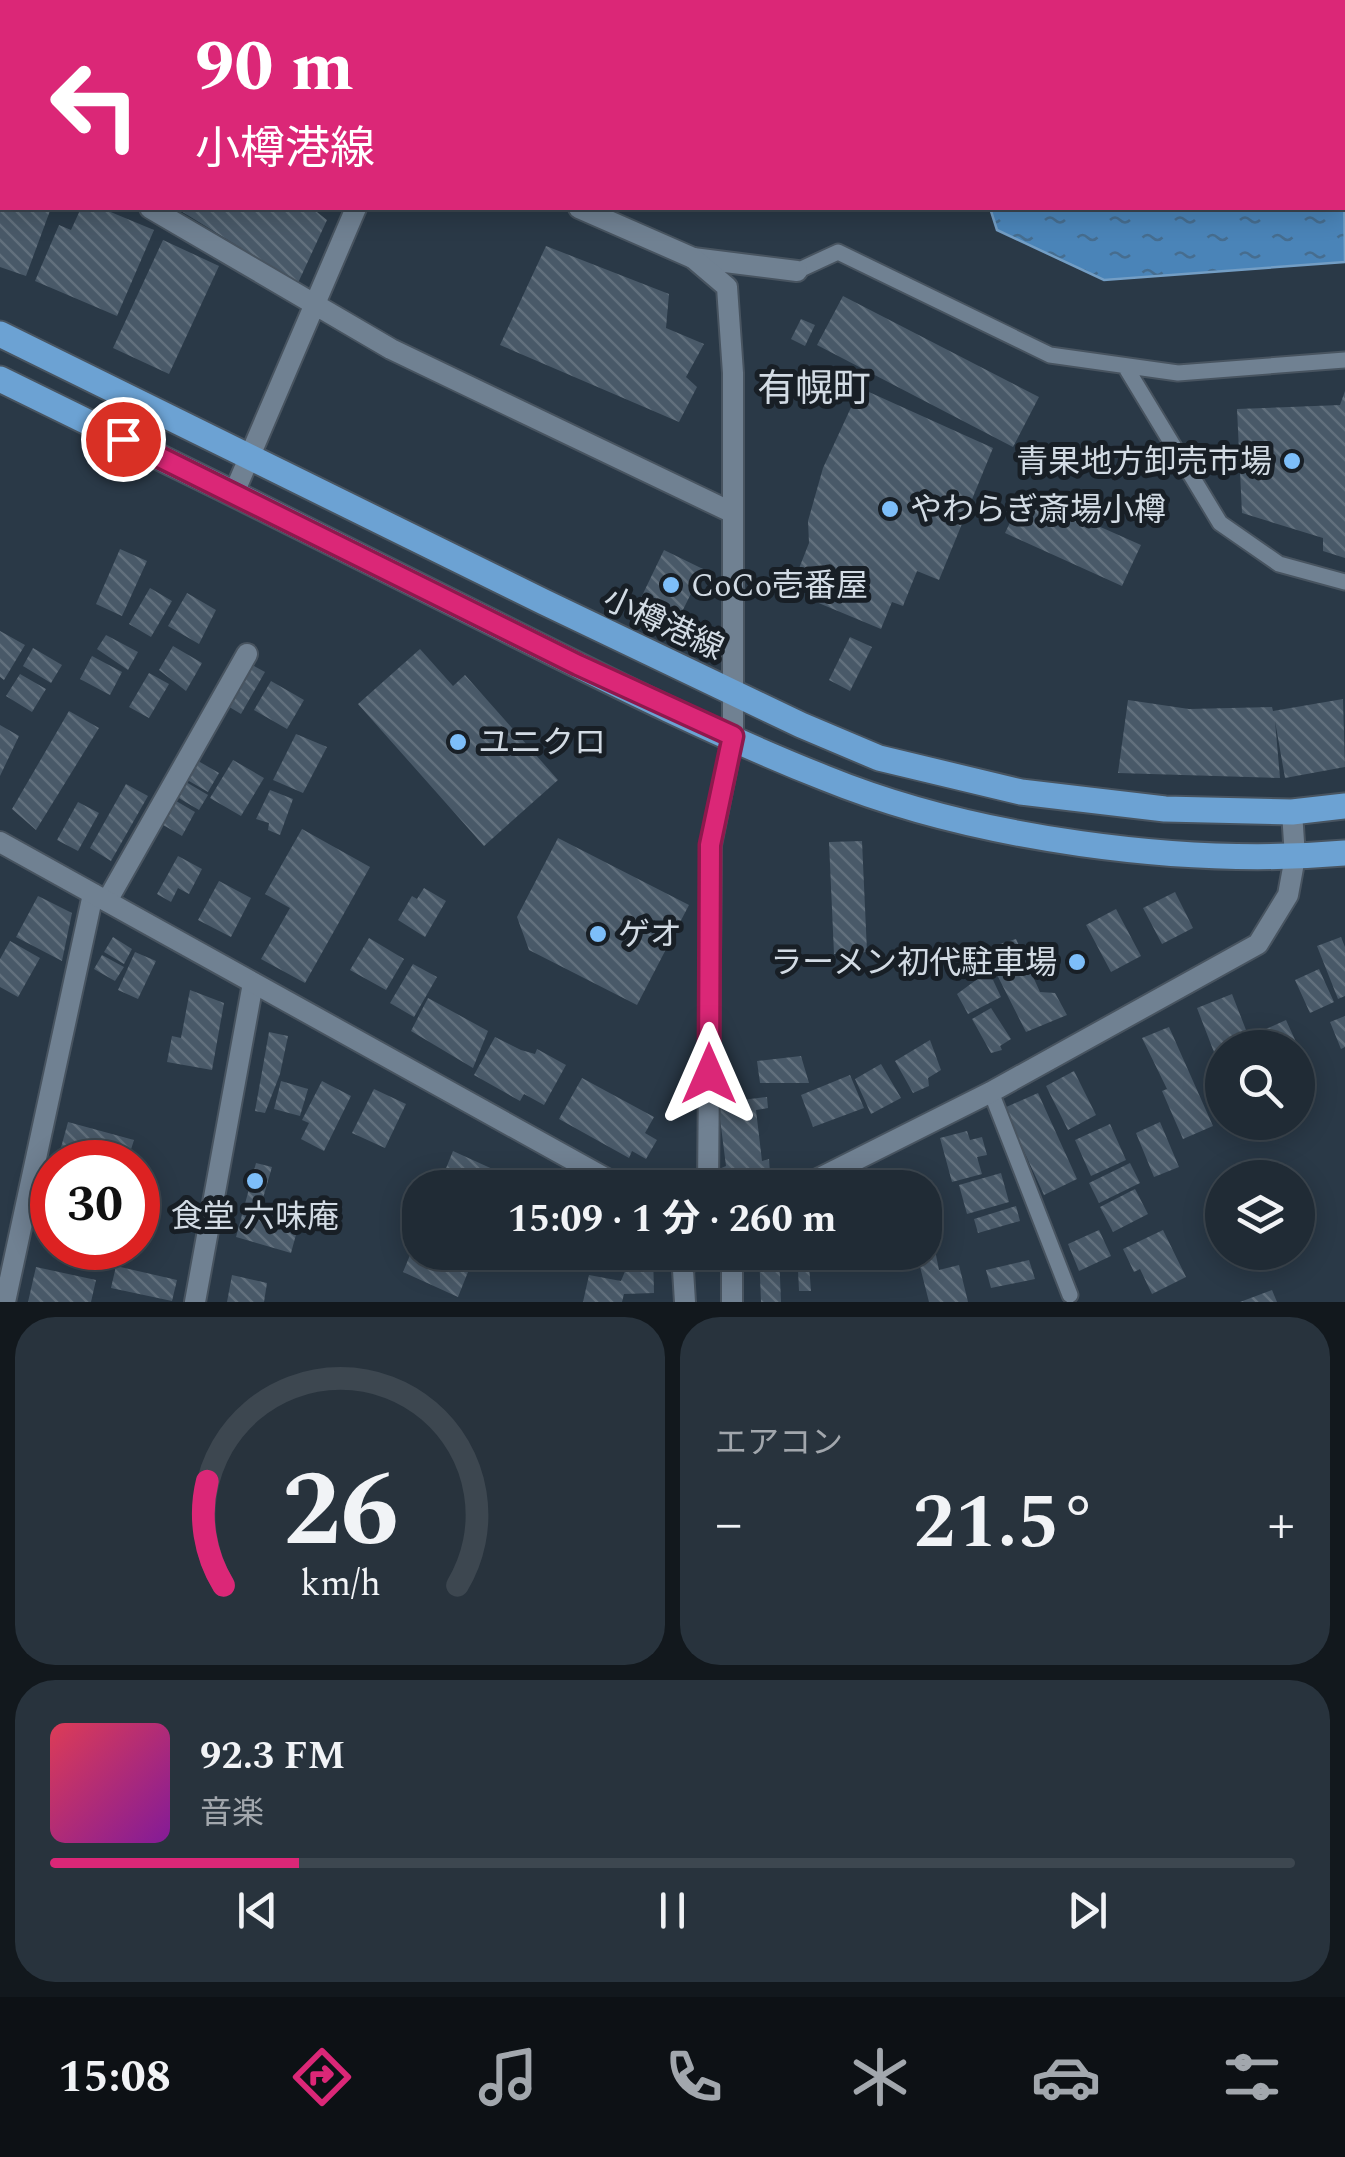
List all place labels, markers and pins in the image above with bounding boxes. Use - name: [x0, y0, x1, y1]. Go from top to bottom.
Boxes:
- pin: [81, 397, 166, 482]
- place label: 青果地方卸売市場: [1016, 438, 1272, 487]
- marker: 青果地方卸売市場: [1281, 450, 1303, 472]
- place label: やわらぎ斎場小樽: [910, 486, 1166, 535]
- marker: やわらぎ斎場小樽: [879, 498, 901, 520]
- place label: CoCo壱番屋: [691, 562, 868, 611]
- marker: CoCo壱番屋: [660, 574, 682, 596]
- place label: ユニクロ: [478, 719, 606, 768]
- marker: ユニクロ: [447, 731, 469, 753]
- place label: ゲオ: [618, 911, 682, 960]
- marker: ゲオ: [587, 923, 609, 945]
- place label: ラーメン初代駐車場: [770, 939, 1057, 988]
- marker: ラーメン初代駐車場: [1066, 951, 1088, 973]
- marker: 食堂 六味庵: [244, 1170, 266, 1192]
- place label: 食堂 六味庵: [171, 1193, 339, 1242]

